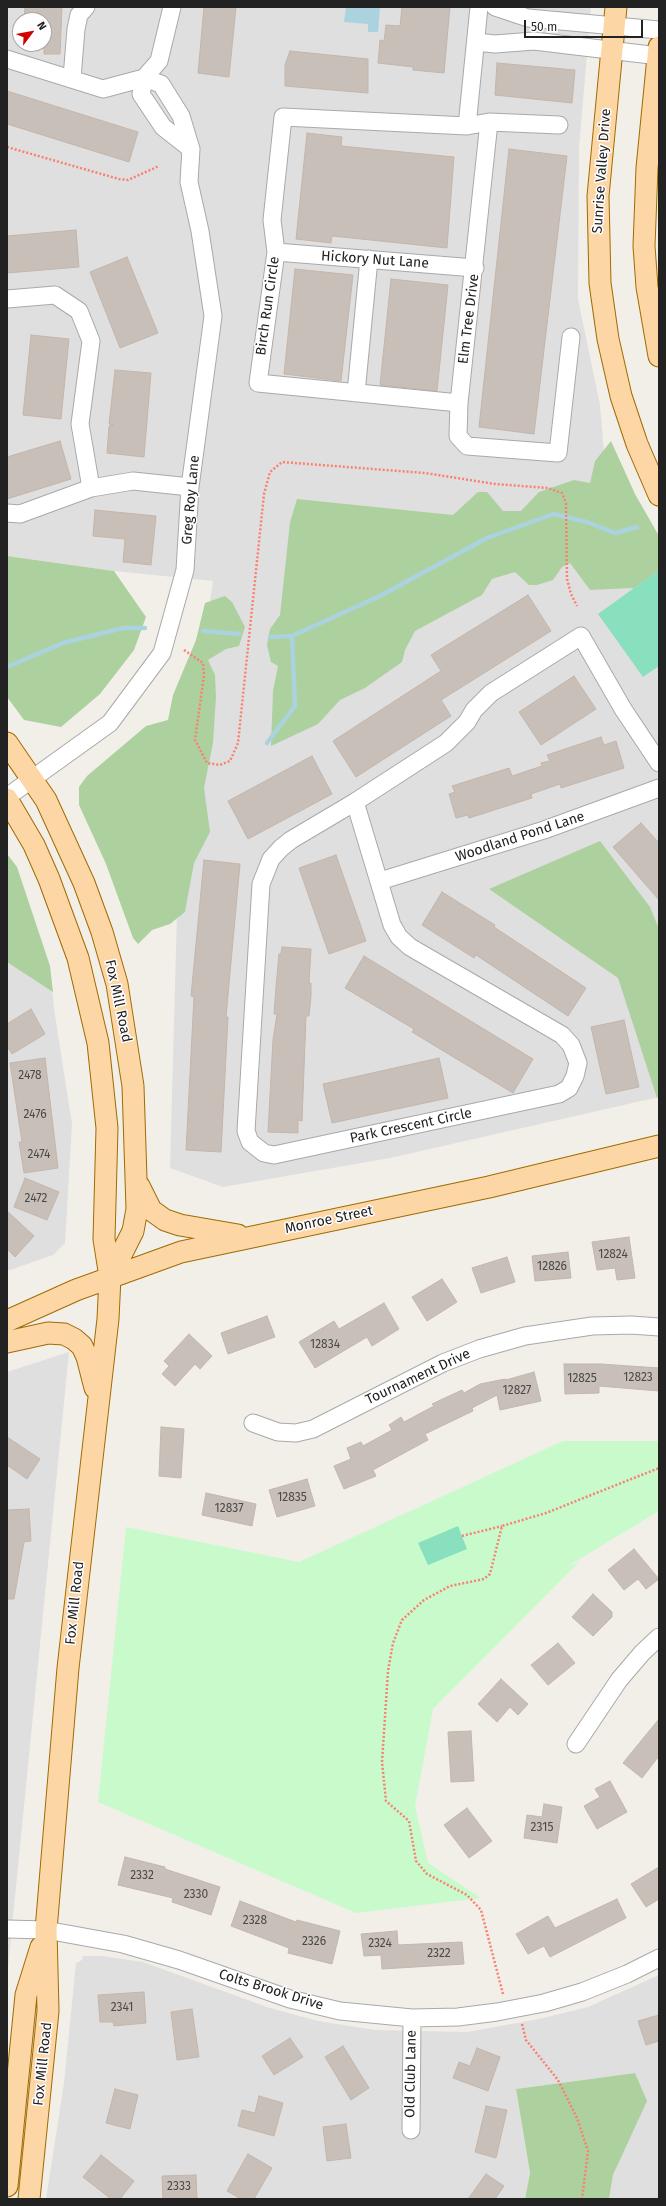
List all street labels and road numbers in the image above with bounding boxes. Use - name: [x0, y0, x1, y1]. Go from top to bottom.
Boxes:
- street label: Sunrise Valley Drive: [589, 108, 615, 234]
- street label: Hickory Nut Lane: [320, 248, 430, 272]
- street label: Birch Run Circle: [253, 255, 283, 357]
- street label: Elm Tree Drive: [455, 273, 483, 365]
- street label: Greg Roy Lane: [179, 455, 203, 545]
- street label: Woodland Pond Lane: [453, 808, 587, 866]
- street label: Fox Mill Road: [101, 958, 135, 1044]
- street label: Park Crescent Circle: [349, 1105, 473, 1147]
- street label: Monroe Street: [283, 1202, 375, 1238]
- street label: Tournament Drive: [363, 1345, 473, 1409]
- street label: Fox Mill Road: [62, 1560, 88, 1646]
- street label: Colts Brook Drive: [217, 1966, 325, 2014]
- street label: Fox Mill Road: [30, 2021, 56, 2107]
- street label: Old Club Lane: [402, 2030, 420, 2118]

